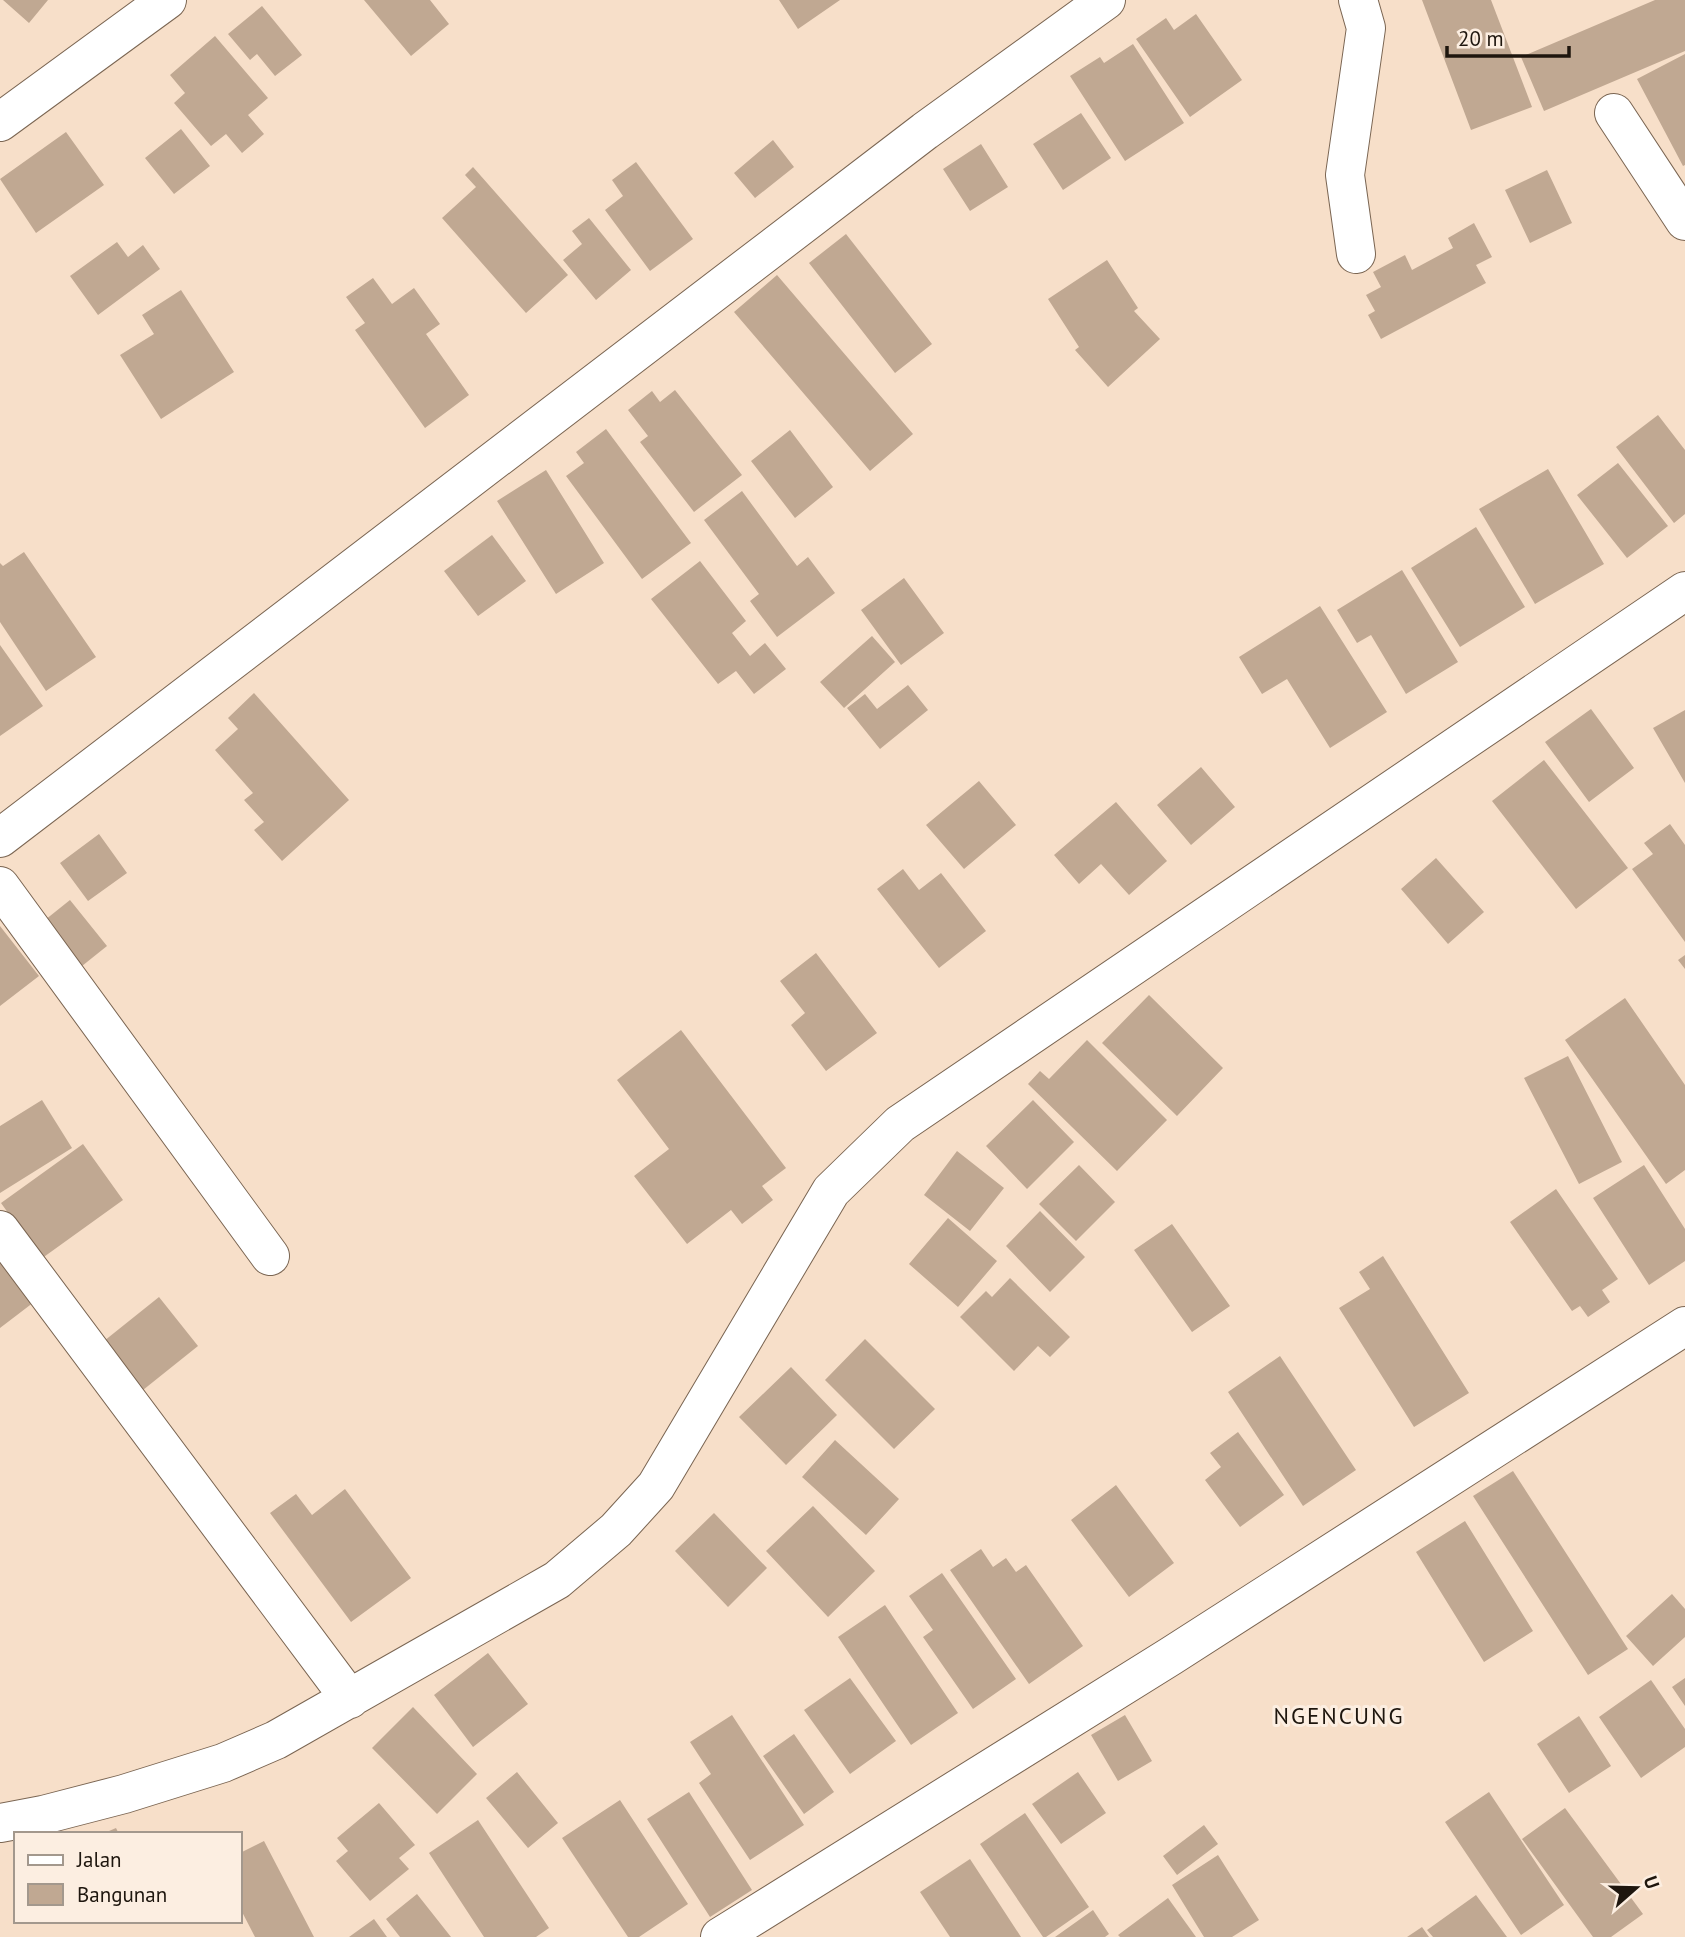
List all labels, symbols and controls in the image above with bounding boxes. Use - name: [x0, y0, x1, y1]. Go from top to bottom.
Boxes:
- scale bar: [1447, 14, 1570, 58]
- text: 20 m: [1458, 25, 1504, 52]
- district label: NGENCUNG: [1273, 1701, 1405, 1730]
- legend: [14, 1832, 242, 1923]
- text: Jalan: [76, 1846, 122, 1873]
- north arrow: [1601, 1853, 1671, 1923]
- text: U: [1639, 1872, 1665, 1892]
- text: Bangunan: [77, 1881, 167, 1908]

